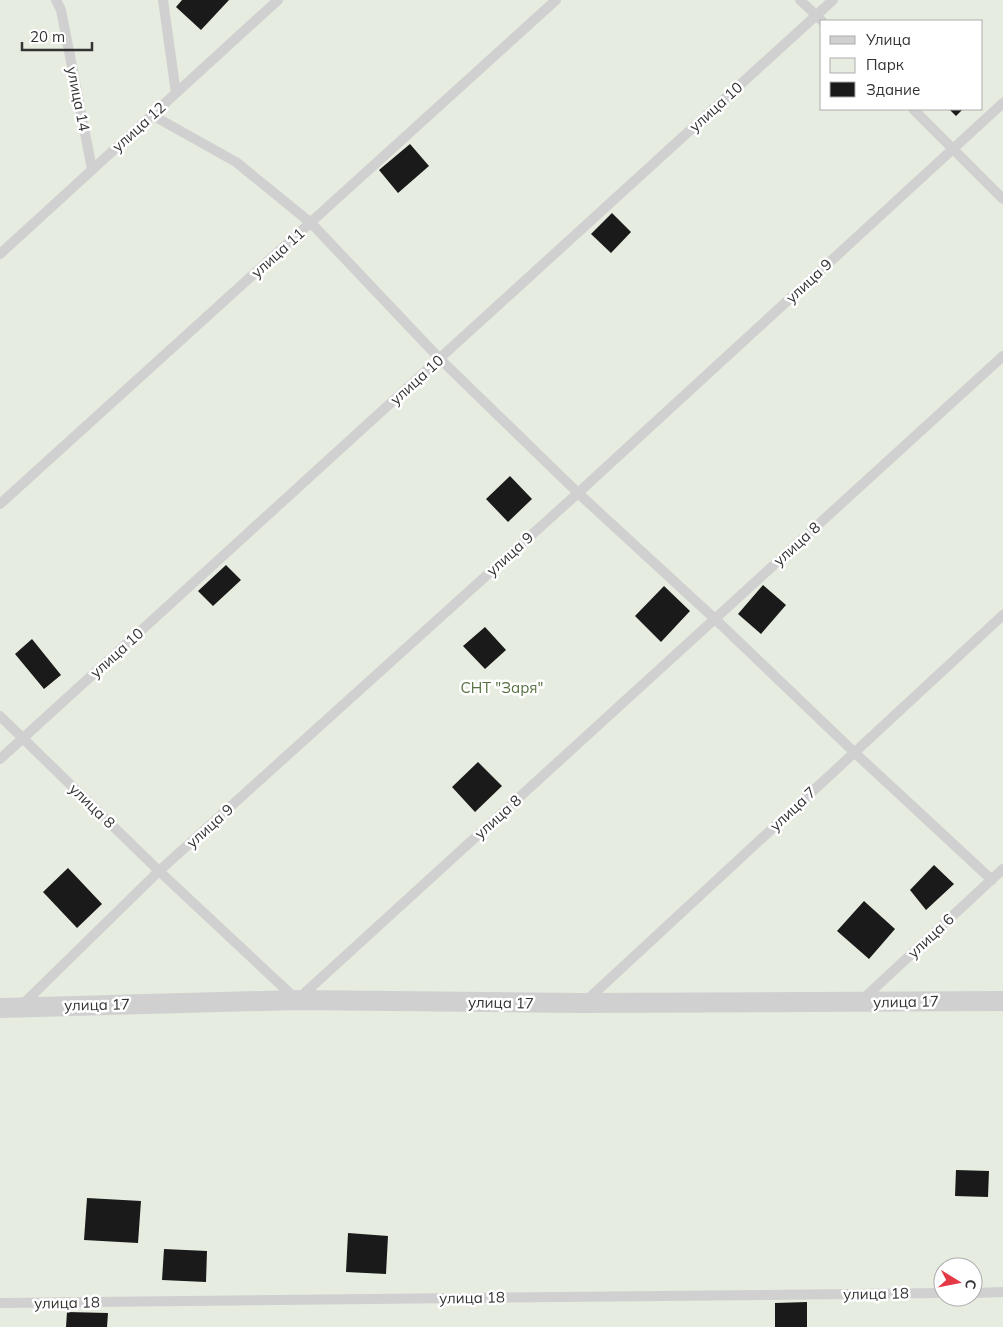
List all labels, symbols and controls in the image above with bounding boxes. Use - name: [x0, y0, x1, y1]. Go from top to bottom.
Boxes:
- scale bar: [22, 20, 92, 52]
- legend: [820, 20, 983, 110]
- text: 20 m: [30, 27, 65, 46]
- text: Улица: [865, 30, 911, 49]
- text: Парк: [866, 55, 905, 74]
- street label: улица 14: [63, 65, 94, 133]
- street label: улица 10: [685, 78, 746, 136]
- text: Здание: [866, 80, 920, 99]
- street label: улица 12: [108, 98, 169, 156]
- street label: улица 11: [247, 224, 308, 282]
- street label: улица 9: [781, 254, 836, 307]
- street label: улица 10: [386, 351, 447, 409]
- street label: улица 8: [769, 518, 824, 570]
- street label: улица 9: [482, 528, 537, 580]
- street label: улица 10: [86, 624, 147, 682]
- park label: СНТ "Заря": [461, 678, 543, 697]
- street label: улица 8: [65, 779, 119, 832]
- street label: улица 7: [765, 782, 820, 835]
- street label: улица 8: [470, 791, 525, 843]
- street label: улица 9: [182, 800, 237, 852]
- street label: улица 6: [903, 909, 958, 962]
- street label: улица 17: [873, 991, 939, 1012]
- street label: улица 17: [468, 992, 534, 1013]
- street label: улица 17: [64, 994, 130, 1015]
- north arrow: [933, 1257, 983, 1307]
- text: С: [961, 1278, 980, 1291]
- street label: улица 18: [843, 1283, 909, 1304]
- street label: улица 18: [439, 1287, 505, 1308]
- street label: улица 18: [34, 1292, 100, 1313]

